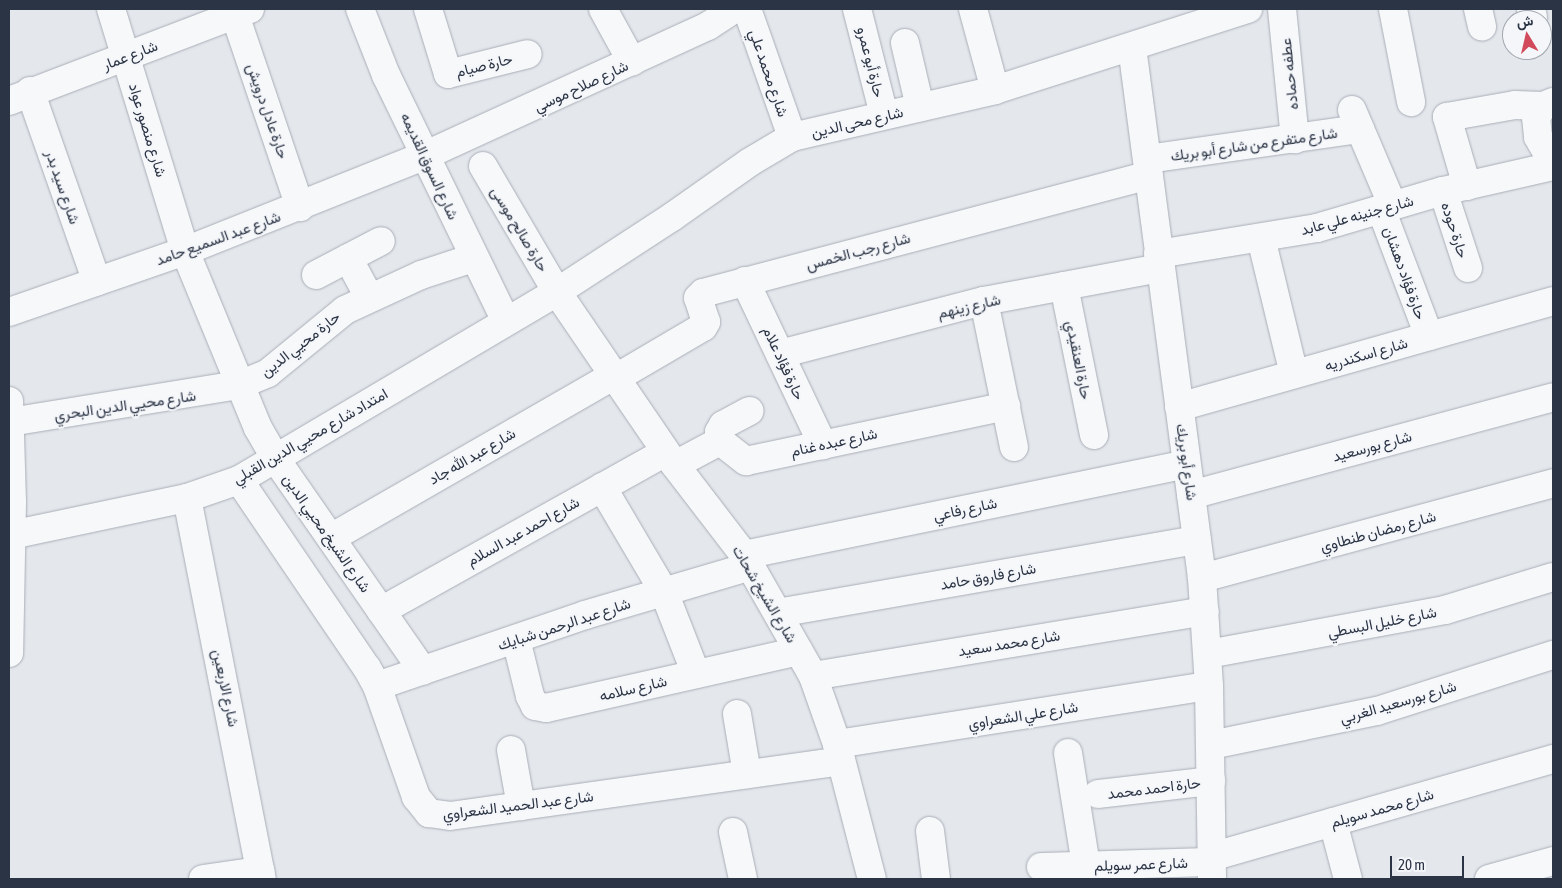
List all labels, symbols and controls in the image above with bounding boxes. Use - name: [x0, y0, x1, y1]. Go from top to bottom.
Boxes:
- north arrow: [1502, 10, 1552, 60]
- text: ش: [1515, 12, 1534, 30]
- street label: حارة أبو عمرو: [854, 25, 888, 99]
- street label: شارع محمد علي: [746, 27, 792, 119]
- street label: شارع عمار: [100, 36, 160, 74]
- street label: عطفه حماده: [1276, 37, 1302, 111]
- street label: حارة صيام: [454, 49, 514, 81]
- street label: شارع صلاح موسي: [531, 56, 631, 116]
- street label: حارة عادل درويش: [243, 61, 293, 161]
- street label: شارع منصور عواد: [125, 81, 171, 179]
- street label: شارع محى الدين: [809, 103, 905, 141]
- street label: شارع السوق القديمه: [397, 110, 463, 222]
- street label: شارع متفرع من شارع أبو بريك: [1169, 123, 1339, 165]
- street label: شارع سيد بدر: [42, 148, 84, 226]
- street label: حارة صالح موسى: [487, 183, 553, 275]
- street label: شارع جنينه علي عابد: [1299, 191, 1415, 239]
- street label: حارة حوده: [1437, 200, 1473, 260]
- street label: شارع عبد السميع حامد: [153, 207, 283, 269]
- street label: حارة فؤاد دهشان: [1380, 224, 1430, 322]
- street label: شارع رجب الخمس: [804, 228, 912, 274]
- street label: شارع زينهم: [936, 290, 1002, 322]
- street label: حارة محيي الدين: [257, 307, 343, 381]
- street label: حارة العنقيدي: [1063, 319, 1095, 401]
- street label: حارة فؤاد علام: [759, 323, 809, 403]
- street label: شارع اسكندريه: [1322, 334, 1410, 374]
- street label: امتداد شارع محيي الدين القبلي: [229, 384, 391, 488]
- street label: شارع محيي الدين البحري: [53, 386, 197, 424]
- street label: شارع أبو بريك: [1173, 422, 1201, 502]
- street label: شارع عبد الله جاد: [425, 424, 519, 488]
- street label: شارع عبده غنام: [789, 424, 879, 460]
- street label: شارع بورسعيد: [1330, 427, 1414, 465]
- street label: شارع الشيخ محيي الدين: [279, 470, 375, 596]
- street label: شارع احمد عبد السلام: [464, 493, 582, 569]
- street label: شارع رفاعي: [932, 493, 998, 525]
- street label: شارع رمضان طنطاوي: [1318, 507, 1438, 555]
- street label: شارع الشيخ شحات: [729, 542, 801, 646]
- street label: شارع فاروق حامد: [939, 559, 1037, 593]
- street label: شارع عبد الرحمن شبايك: [495, 594, 633, 654]
- street label: شارع خليل البسطي: [1326, 603, 1438, 641]
- street label: شارع محمد سعيد: [957, 626, 1061, 660]
- street label: شارع الاربعين: [209, 648, 243, 728]
- street label: شارع سلامه: [597, 671, 669, 705]
- street label: شارع بورسعيد الغربي: [1338, 677, 1458, 727]
- street label: شارع علي الشعراوي: [967, 697, 1079, 733]
- street label: حارة احمد محمد: [1106, 773, 1202, 803]
- street label: شارع محمد سويلم: [1328, 785, 1436, 831]
- street label: شارع عبد الحميد الشعراوي: [442, 787, 594, 823]
- scale bar: [1392, 846, 1466, 878]
- street label: شارع عمر سويلم: [1094, 853, 1188, 875]
- text: 20 m: [1398, 856, 1425, 873]

